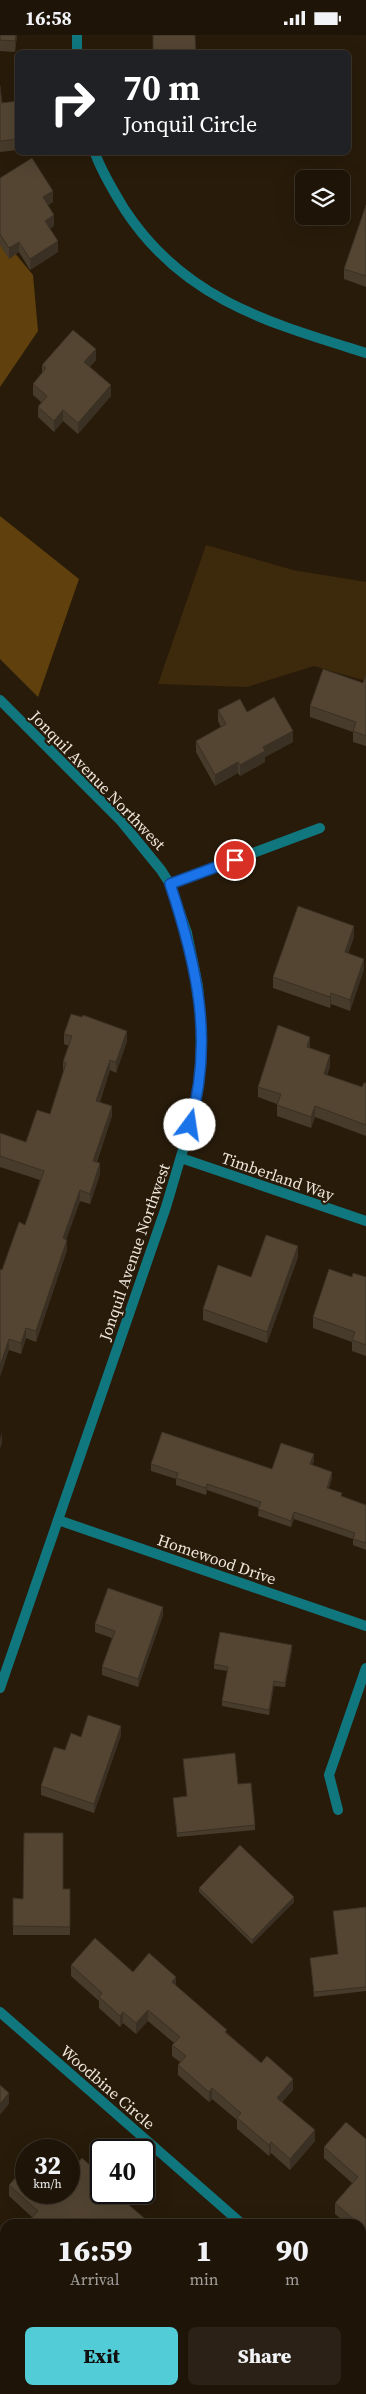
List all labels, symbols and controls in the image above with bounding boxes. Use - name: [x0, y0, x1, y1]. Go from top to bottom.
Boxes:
- text: 16:58: [25, 5, 72, 31]
- text: 70 m: [123, 64, 200, 112]
- icon: right: [40, 70, 105, 135]
- text: Jonquil Circle: [123, 109, 257, 139]
- map controls: [295, 170, 350, 225]
- button: layers: [295, 170, 350, 225]
- street label: Jonquil Avenue Northwest: [25, 705, 171, 855]
- pin: [214, 839, 256, 881]
- icon: arrive: [221, 846, 249, 874]
- position arrow: [163, 1098, 215, 1150]
- street label: Timberland Way: [219, 1146, 338, 1206]
- street label: Jonquil Avenue Northwest: [93, 1160, 175, 1344]
- street label: Homewood Drive: [155, 1528, 279, 1590]
- street label: Woodbine Circle: [56, 2040, 160, 2134]
- speed limit sign: 40: [90, 2139, 155, 2204]
- text: 32: [34, 2148, 61, 2182]
- text: km/h: [33, 2176, 62, 2192]
- text: 16:59: [57, 2230, 132, 2271]
- text: 1: [196, 2230, 212, 2271]
- text: 90: [276, 2230, 309, 2271]
- text: Arrival: [70, 2268, 120, 2290]
- text: min: [190, 2268, 218, 2290]
- text: m: [285, 2268, 299, 2290]
- button: Exit: [25, 2327, 178, 2385]
- button: Share: [188, 2327, 341, 2385]

